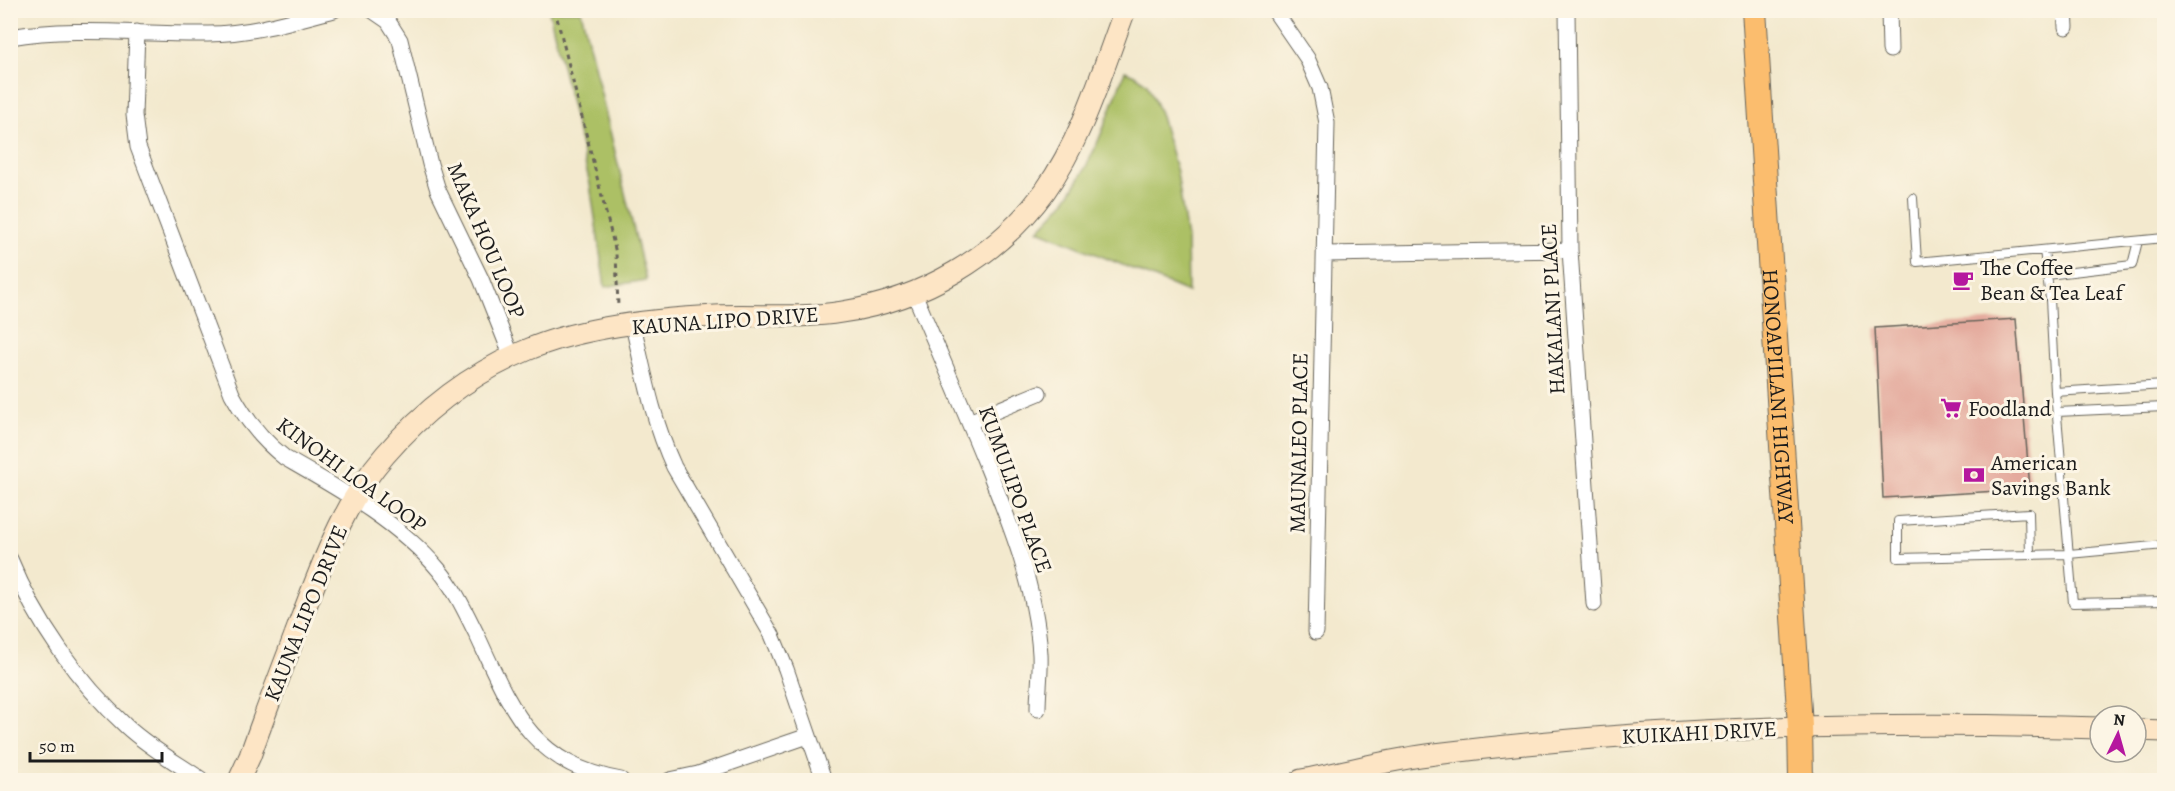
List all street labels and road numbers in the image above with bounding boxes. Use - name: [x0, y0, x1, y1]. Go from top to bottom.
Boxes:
- street label: MAKA HOU LOOP: [440, 158, 533, 323]
- street label: HAKALANI PLACE: [1534, 223, 1572, 395]
- street label: HONOAPIILANI HIGHWAY: [1755, 268, 1801, 526]
- street label: KAUNA LIPO DRIVE: [630, 299, 820, 343]
- street label: MAUNALEO PLACE: [1282, 352, 1316, 534]
- street label: KUMULIPO PLACE: [971, 402, 1059, 577]
- street label: KINOHI LOA LOOP: [270, 410, 433, 539]
- street label: KAUNA LIPO DRIVE: [257, 521, 355, 706]
- street label: KUIKAHI DRIVE: [1621, 714, 1777, 752]

